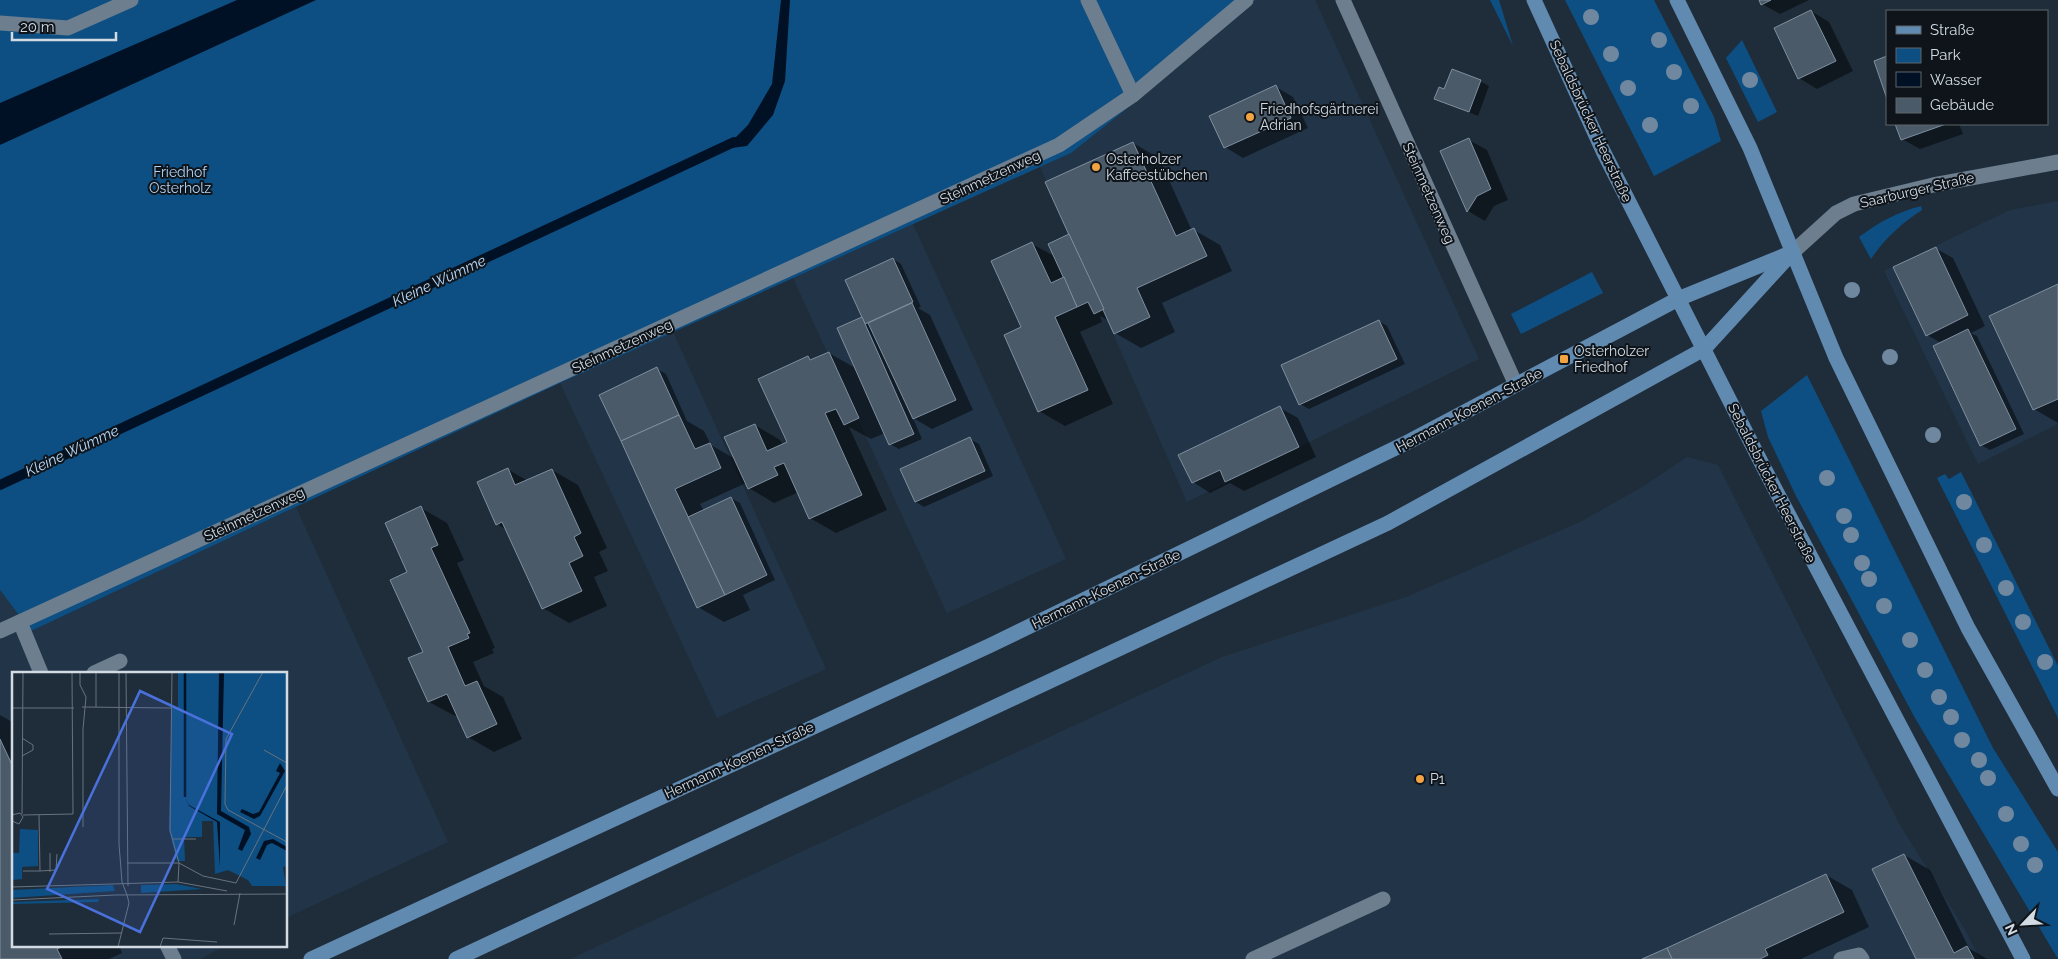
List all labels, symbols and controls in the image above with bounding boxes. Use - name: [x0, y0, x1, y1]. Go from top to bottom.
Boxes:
- scale bar: [12, 10, 116, 42]
- legend: [1886, 10, 2048, 125]
- text: 20 m: [20, 18, 55, 36]
- text: Straße: [1930, 21, 1975, 39]
- street label: Sebaldsbrücker Heerstraße: [1546, 38, 1636, 204]
- text: Park: [1930, 46, 1961, 64]
- text: Wasser: [1930, 71, 1982, 89]
- text: Gebäude: [1930, 96, 1994, 114]
- place label: Friedhofsgärtnerei Adrian: [1260, 101, 1379, 133]
- marker: Friedhofsgärtnerei Adrian: [1244, 111, 1256, 123]
- street label: Steinmetzenweg: [1400, 140, 1458, 246]
- street label: Steinmetzenweg: [937, 147, 1043, 207]
- place label: Osterholzer Kaffeestübchen: [1106, 151, 1208, 183]
- marker: Osterholzer Kaffeestübchen: [1090, 161, 1102, 173]
- park label: Friedhof Osterholz: [149, 164, 211, 196]
- street label: Saarburger Straße: [1858, 169, 1976, 211]
- water label: Kleine Wümme: [389, 251, 489, 311]
- street label: Steinmetzenweg: [569, 316, 675, 376]
- place label: Osterholzer Friedhof: [1574, 343, 1649, 375]
- marker: Osterholzer Friedhof: [1558, 353, 1570, 365]
- street label: Hermann-Koenen-Straße: [1393, 365, 1545, 455]
- street label: Sebaldsbrücker Heerstraße: [1725, 401, 1819, 565]
- water label: Kleine Wümme: [22, 421, 122, 481]
- street label: Steinmetzenweg: [201, 484, 307, 544]
- street label: Hermann-Koenen-Straße: [1029, 546, 1183, 632]
- inset map: [12, 672, 288, 946]
- street label: Hermann-Koenen-Straße: [662, 718, 816, 802]
- place label: P1: [1430, 771, 1445, 787]
- marker: P1: [1414, 773, 1426, 785]
- north arrow: [1998, 899, 2048, 949]
- text: N: [2002, 921, 2021, 938]

